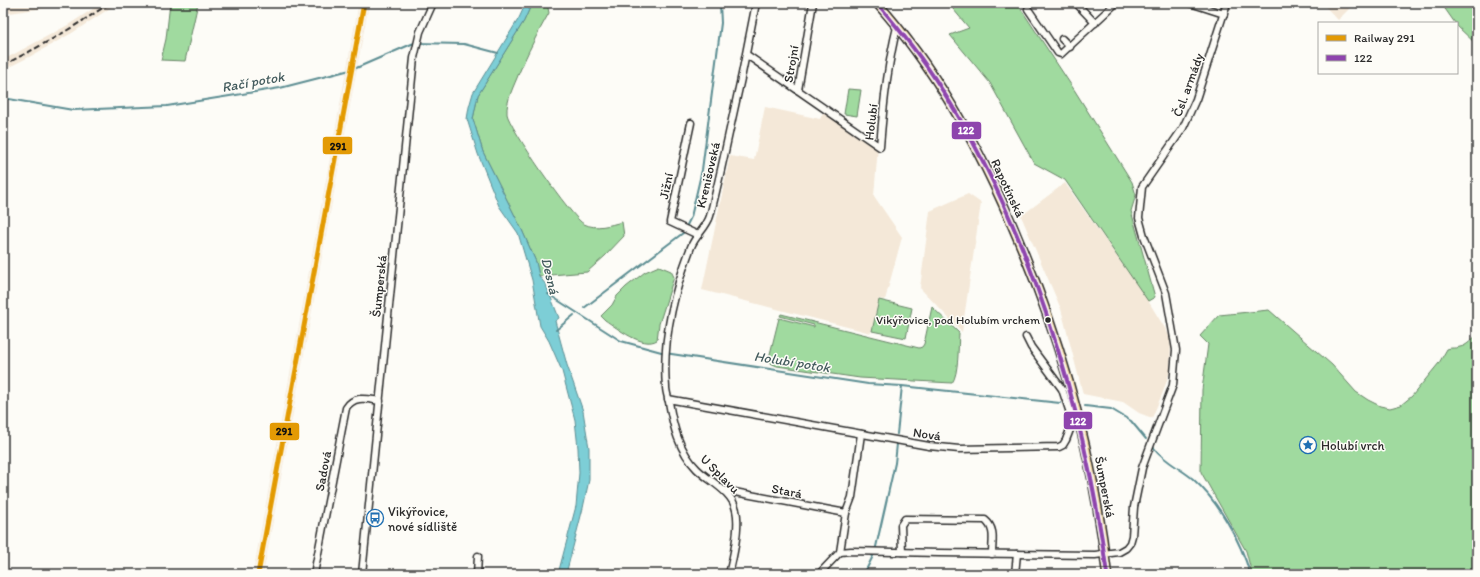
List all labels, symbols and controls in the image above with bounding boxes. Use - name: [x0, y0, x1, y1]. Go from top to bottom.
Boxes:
- legend: [1318, 22, 1458, 74]
- text: Railway 291: [1354, 31, 1415, 45]
- street label: Strojní: [780, 44, 802, 84]
- street label: Čsl. armády: [1170, 51, 1206, 119]
- text: 122: [1354, 51, 1373, 65]
- water label: Račí potok: [220, 68, 286, 96]
- street label: Holubí: [861, 102, 881, 141]
- line badge: 122: [951, 121, 982, 140]
- text: 122: [958, 124, 975, 137]
- line badge: 291: [322, 136, 353, 155]
- text: 291: [330, 140, 347, 153]
- street label: Krenišovská: [693, 140, 723, 210]
- street label: Rapotínská: [988, 156, 1028, 220]
- street label: Jižní: [656, 171, 676, 200]
- street label: Šumperská: [368, 254, 390, 318]
- water label: Desná: [537, 256, 563, 297]
- place label: Vikýřovice, pod Holubím vrchem: [876, 313, 1040, 327]
- marker: Vikýřovice, pod Holubím vrchem: [1043, 315, 1053, 325]
- water label: Holubí potok: [753, 348, 832, 377]
- line badge: 122: [1063, 411, 1093, 430]
- text: 122: [1070, 415, 1087, 428]
- line badge: 291: [269, 422, 300, 441]
- text: 291: [276, 425, 293, 438]
- street label: Nová: [912, 425, 942, 443]
- place icon: Holubí vrch: [1298, 435, 1318, 455]
- place label: Holubí vrch: [1321, 438, 1385, 453]
- street label: Sadová: [312, 449, 334, 492]
- street label: U Splavu: [697, 451, 743, 497]
- street label: Šumperská: [1092, 455, 1118, 519]
- street label: Stará: [771, 481, 804, 501]
- place label: Vikýřovice, nové sídliště: [388, 504, 457, 534]
- bus stop icon: Vikýřovice, nové sídliště: [365, 508, 385, 528]

